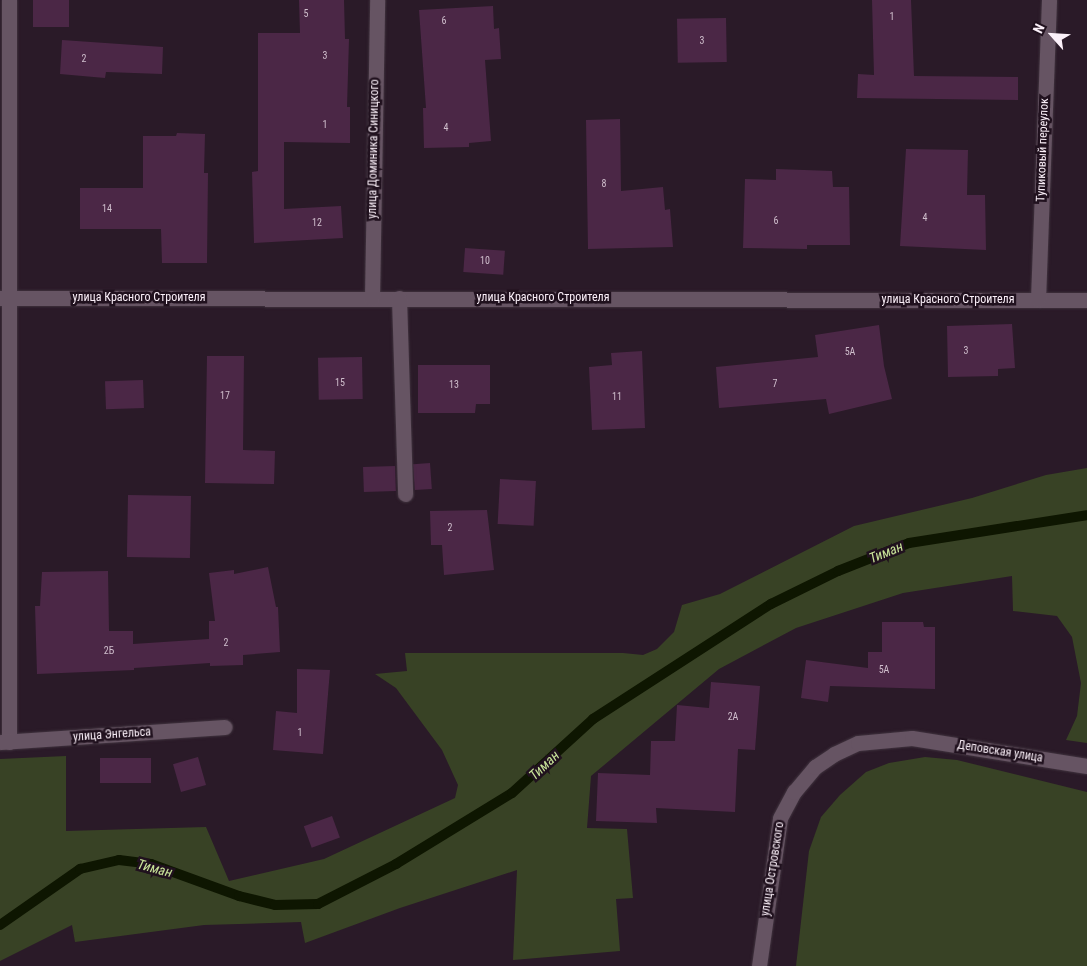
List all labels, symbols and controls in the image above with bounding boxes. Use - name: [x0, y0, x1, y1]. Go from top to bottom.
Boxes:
- house number: 5: [304, 8, 308, 20]
- north arrow: [1027, 10, 1077, 60]
- house number: 1: [890, 11, 894, 23]
- house number: 6: [442, 15, 446, 27]
- text: N: [1029, 21, 1048, 36]
- house number: 3: [700, 35, 704, 47]
- house number: 3: [323, 50, 327, 62]
- house number: 2: [82, 53, 86, 65]
- street label: улица Доминика Синицкого: [366, 79, 382, 219]
- street label: Тупиковый переулок: [1034, 98, 1052, 202]
- house number: 1: [323, 119, 327, 131]
- house number: 4: [444, 122, 448, 134]
- house number: 8: [602, 178, 606, 190]
- house number: 14: [102, 203, 112, 215]
- house number: 4: [923, 212, 927, 224]
- house number: 6: [774, 215, 778, 227]
- house number: 12: [312, 217, 322, 229]
- house number: 10: [480, 255, 490, 267]
- street label: улица Красного Строителя: [73, 291, 205, 305]
- street label: улица Красного Строителя: [477, 291, 609, 305]
- street label: улица Красного Строителя: [882, 293, 1014, 307]
- house number: 3: [964, 345, 968, 357]
- house number: 5А: [845, 346, 855, 358]
- house number: 15: [335, 377, 345, 389]
- house number: 7: [773, 378, 777, 390]
- house number: 13: [449, 379, 459, 391]
- house number: 17: [220, 390, 230, 402]
- house number: 11: [612, 391, 622, 403]
- house number: 2: [448, 522, 452, 534]
- water label: Тиман: [866, 538, 906, 566]
- house number: 2: [224, 637, 228, 649]
- house number: 2Б: [104, 645, 114, 657]
- house number: 5А: [879, 664, 889, 676]
- house number: 2А: [728, 711, 738, 723]
- street label: улица Энгельса: [73, 725, 151, 745]
- house number: 1: [298, 727, 302, 739]
- street label: Деповская улица: [956, 738, 1044, 766]
- water label: Тиман: [525, 747, 563, 783]
- street label: улица Островского: [758, 821, 788, 917]
- water label: Тиман: [136, 855, 174, 881]

